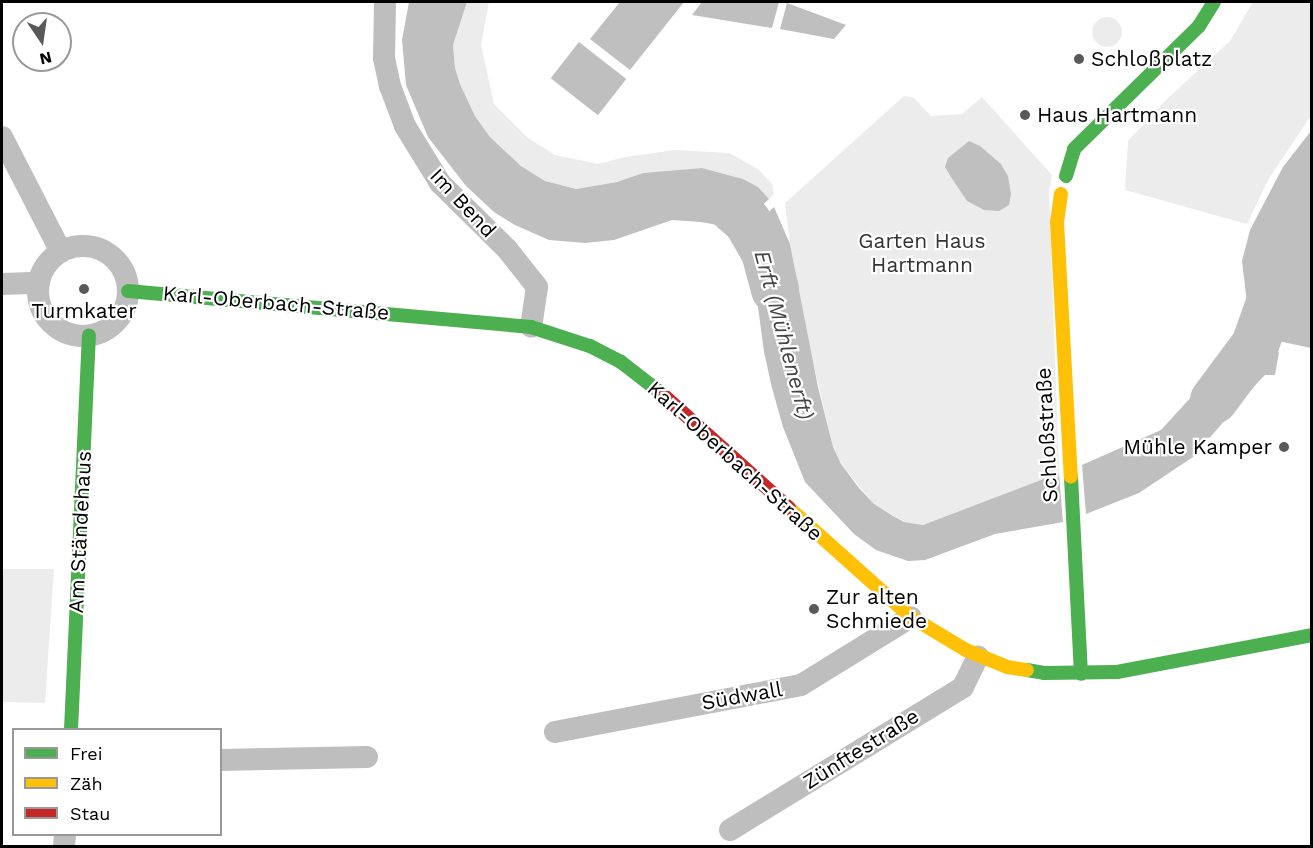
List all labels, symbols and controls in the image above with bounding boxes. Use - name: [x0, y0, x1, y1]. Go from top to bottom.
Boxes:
- north arrow: [12, 12, 72, 72]
- place label: Schloßplatz: [1091, 46, 1212, 72]
- text: N: [38, 47, 54, 69]
- marker: Schloßplatz: [1072, 52, 1086, 66]
- place label: Haus Hartmann: [1037, 102, 1197, 128]
- marker: Haus Hartmann: [1018, 108, 1032, 122]
- street label: Im Bend: [425, 163, 501, 243]
- park label: Garten Haus Hartmann: [858, 228, 986, 278]
- water label: Erft (Mühlenerft): [749, 247, 819, 423]
- street label: Karl-Oberbach-Straße: [162, 281, 390, 325]
- marker: Turmkater: [77, 282, 91, 296]
- place label: Turmkater: [31, 298, 137, 324]
- street label: Schloßstraße: [1031, 367, 1063, 503]
- street label: Karl-Oberbach-Straße: [642, 376, 828, 546]
- place label: Mühle Kamper: [1123, 434, 1272, 460]
- marker: Mühle Kamper: [1277, 440, 1291, 454]
- street label: Am Ständehaus: [63, 450, 97, 614]
- place label: Zur alten Schmiede: [826, 584, 927, 634]
- marker: Zur alten Schmiede: [807, 602, 821, 616]
- street label: Südwall: [700, 677, 784, 715]
- street label: Zünftestraße: [798, 703, 924, 795]
- legend: [12, 728, 222, 836]
- text: Frei: [70, 743, 102, 764]
- text: Zäh: [70, 773, 103, 794]
- text: Stau: [70, 803, 110, 824]

